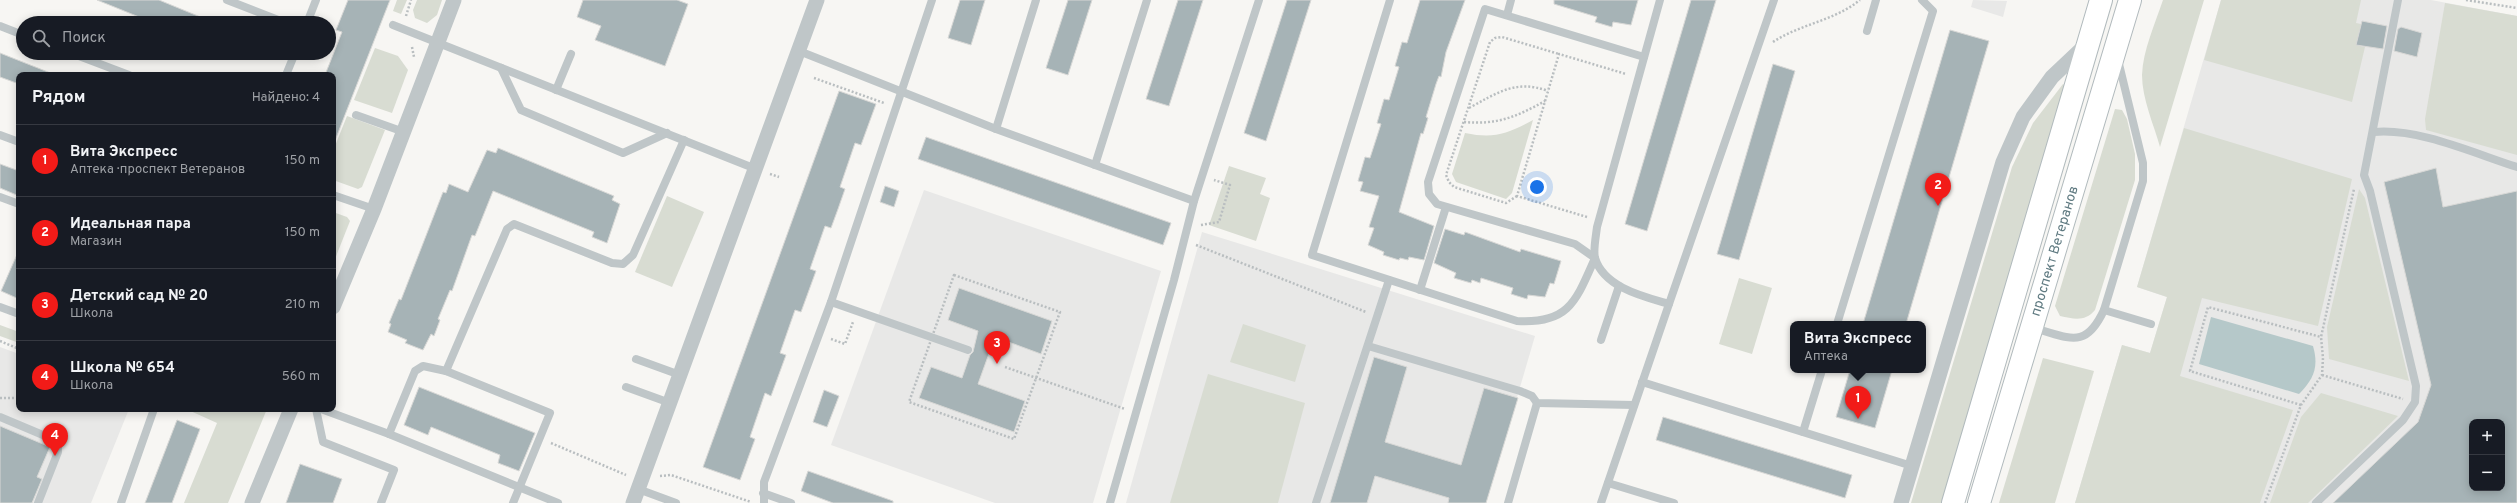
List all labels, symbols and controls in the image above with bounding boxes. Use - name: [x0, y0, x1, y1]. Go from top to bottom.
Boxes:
- search box: [16, 16, 336, 60]
- icon: search: [30, 27, 52, 49]
- text: Поиск: [62, 29, 106, 48]
- text: Рядом: [32, 87, 85, 109]
- text: Найдено: 4: [252, 90, 320, 106]
- text: Вита Экспресс: [70, 143, 178, 162]
- text: 1: [42, 153, 48, 169]
- text: 150 m: [285, 153, 320, 169]
- text: Аптека · проспект Ветеранов: [70, 162, 245, 178]
- pin: 2: [1925, 173, 1951, 206]
- your location: [1527, 177, 1547, 197]
- street label: проспект Ветеранов: [2027, 184, 2082, 318]
- text: Идеальная пара: [70, 215, 191, 234]
- text: 2: [41, 225, 49, 241]
- text: 150 m: [285, 225, 320, 241]
- text: Магазин: [70, 234, 122, 250]
- text: Детский сад № 20: [70, 287, 208, 306]
- text: 3: [41, 297, 49, 313]
- text: 210 m: [285, 297, 320, 313]
- text: Школа: [70, 306, 113, 322]
- popup: [1790, 321, 1926, 373]
- text: Вита Экспресс: [1804, 330, 1912, 349]
- pin: 3: [984, 331, 1010, 364]
- text: Аптека: [1804, 349, 1848, 365]
- text: Школа № 654: [70, 359, 175, 378]
- text: 4: [41, 369, 49, 385]
- text: 560 m: [282, 369, 320, 385]
- text: Школа: [70, 378, 113, 394]
- pin: 1: [1845, 386, 1871, 419]
- map controls: [2469, 419, 2505, 491]
- button: +: [2469, 419, 2505, 455]
- pin: 4: [42, 423, 68, 456]
- button: −: [2469, 455, 2505, 491]

